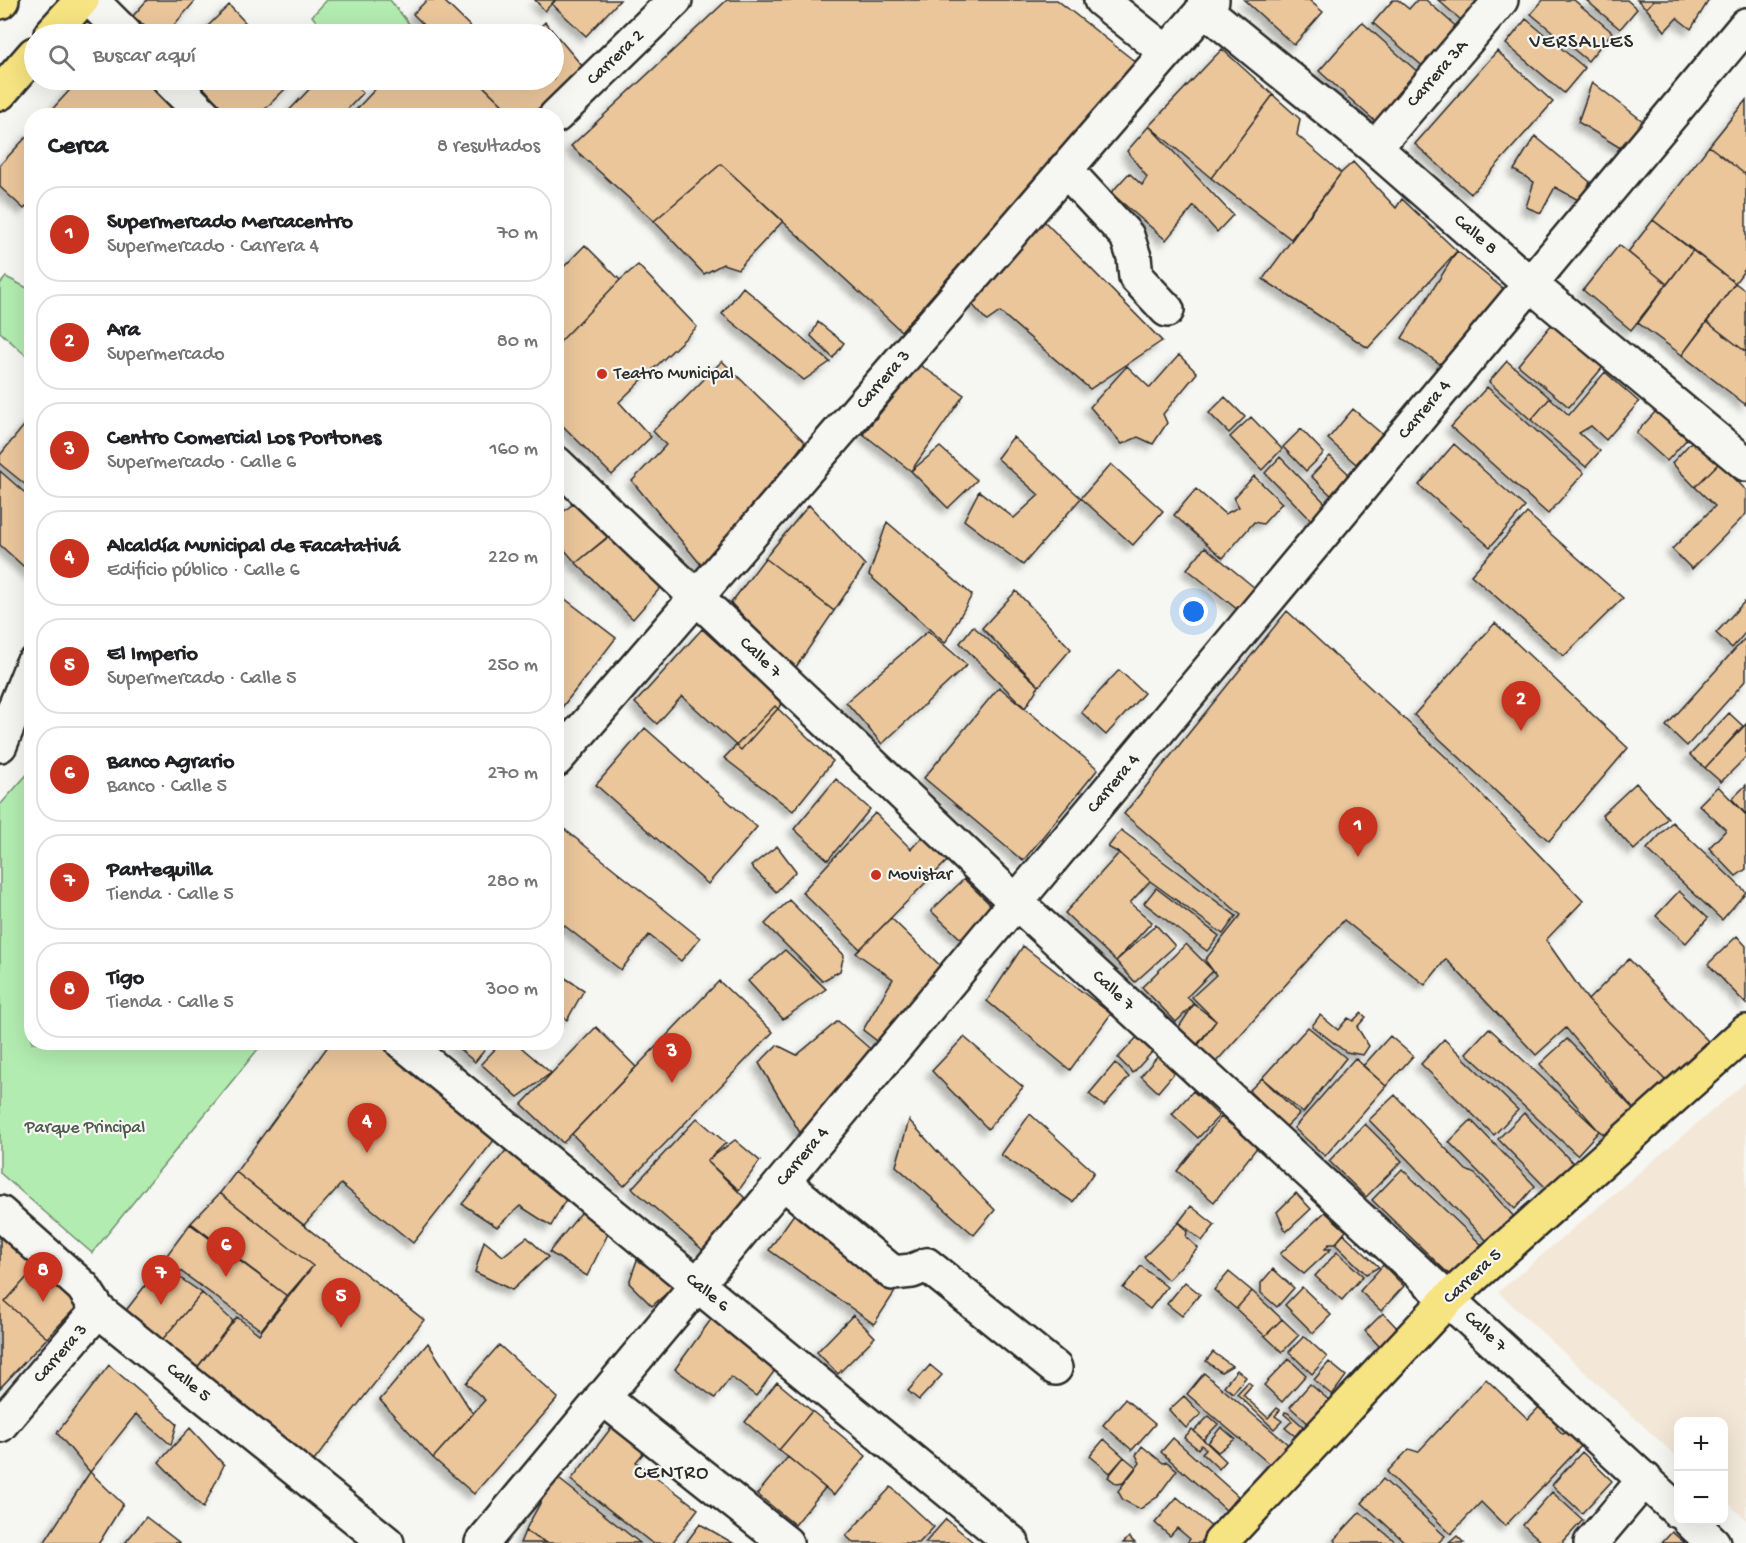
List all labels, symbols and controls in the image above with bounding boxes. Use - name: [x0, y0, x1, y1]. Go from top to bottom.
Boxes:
- search box: [24, 24, 564, 90]
- street label: Carrera 2: [583, 26, 649, 90]
- district label: VERSALLES: [1528, 32, 1635, 55]
- street label: Carrera 3A: [1403, 35, 1474, 112]
- icon: search: [45, 41, 78, 74]
- text: Buscar aquí: [93, 44, 196, 70]
- text: Cerca: [48, 132, 108, 163]
- text: 8 resultados: [437, 136, 540, 159]
- text: Supermercado Mercacentro: [107, 210, 353, 236]
- street label: Calle 8: [1449, 210, 1501, 260]
- text: 1: [65, 223, 74, 246]
- text: 70 m: [497, 223, 538, 246]
- text: Supermercado · Carrera 4: [107, 236, 319, 259]
- text: Ara: [107, 318, 140, 344]
- text: 2: [65, 331, 74, 354]
- text: 80 m: [497, 331, 538, 354]
- text: Supermercado: [107, 344, 225, 367]
- street label: Carrera 3: [853, 346, 915, 414]
- place label: Teatro Municipal: [613, 364, 734, 385]
- marker: Teatro Municipal: [595, 367, 609, 381]
- street label: Carrera 4: [1394, 376, 1456, 444]
- text: Centro Comercial Los Portones: [107, 426, 381, 452]
- text: 3: [64, 439, 75, 462]
- text: 160 m: [489, 439, 538, 462]
- text: Supermercado · Calle 6: [107, 452, 296, 475]
- text: Alcaldía Municipal de Facatativá: [107, 534, 400, 560]
- text: 4: [65, 547, 74, 570]
- text: 220 m: [488, 547, 538, 570]
- text: Edificio público · Calle 6: [107, 560, 300, 583]
- your location: [1179, 597, 1208, 626]
- street label: Calle 7: [735, 633, 786, 684]
- text: El Imperio: [107, 642, 198, 668]
- text: 5: [64, 655, 75, 678]
- text: 250 m: [487, 655, 538, 678]
- text: Supermercado · Calle 5: [107, 668, 297, 691]
- pin: 2: [1502, 682, 1540, 731]
- text: Banco Agrario: [107, 750, 235, 776]
- street label: Carrera 4: [1083, 750, 1145, 818]
- text: 6: [64, 763, 75, 786]
- text: 270 m: [488, 763, 538, 786]
- text: Banco · Calle 5: [107, 776, 227, 799]
- pin: 1: [1338, 808, 1378, 857]
- text: Pantequilla: [107, 858, 212, 884]
- place label: Movistar: [888, 865, 954, 886]
- marker: Movistar: [869, 868, 883, 882]
- text: 7: [64, 871, 75, 894]
- text: 280 m: [487, 871, 538, 894]
- text: Tienda · Calle 5: [107, 884, 234, 907]
- text: Tigo: [107, 966, 144, 992]
- street label: Calle 7: [1087, 966, 1139, 1016]
- text: 8: [64, 979, 75, 1002]
- text: 300 m: [486, 979, 538, 1002]
- text: Tienda · Calle 5: [107, 992, 234, 1015]
- pin: 3: [652, 1034, 692, 1083]
- pin: 4: [348, 1104, 386, 1153]
- park label: Parque Principal: [24, 1118, 145, 1139]
- street label: Carrera 4: [772, 1123, 834, 1191]
- pin: 6: [206, 1228, 246, 1277]
- street label: Carrera 5: [1440, 1245, 1506, 1309]
- pin: 8: [24, 1252, 63, 1302]
- pin: 7: [142, 1256, 180, 1305]
- street label: Calle 6: [681, 1269, 734, 1318]
- pin: 5: [322, 1278, 360, 1328]
- street label: Calle 7: [1459, 1307, 1511, 1357]
- street label: Carrera 3: [30, 1320, 92, 1388]
- street label: Calle 5: [162, 1359, 214, 1407]
- map controls: [1674, 1417, 1728, 1525]
- button: +: [1674, 1417, 1728, 1471]
- district label: CENTRO: [634, 1463, 710, 1486]
- button: −: [1674, 1471, 1728, 1525]

